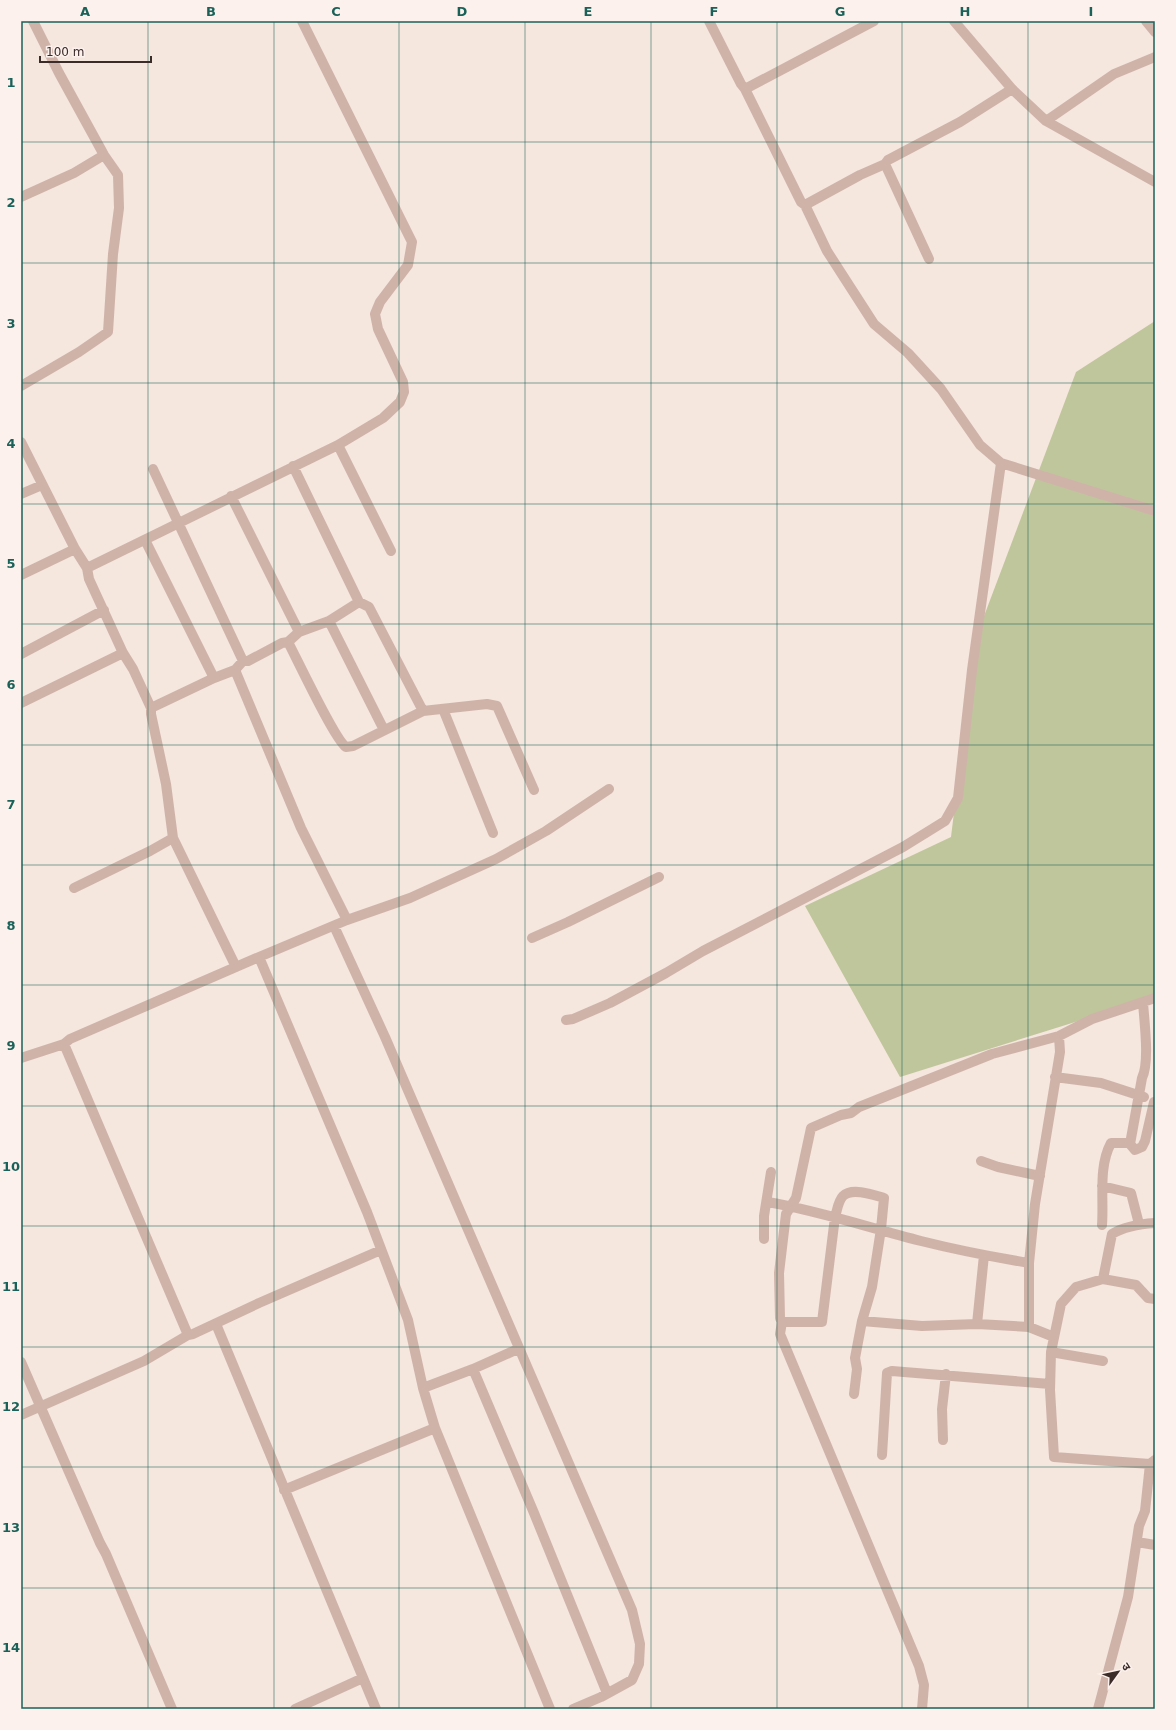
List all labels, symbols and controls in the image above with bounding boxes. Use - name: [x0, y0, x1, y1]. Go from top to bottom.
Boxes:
- text: A: [80, 4, 90, 19]
- text: B: [206, 4, 216, 19]
- text: C: [331, 4, 341, 19]
- text: D: [457, 4, 468, 19]
- text: E: [584, 4, 592, 19]
- text: F: [710, 4, 718, 19]
- text: G: [835, 4, 845, 19]
- text: H: [960, 4, 970, 19]
- text: I: [1089, 4, 1093, 19]
- scale bar: [40, 38, 151, 64]
- text: 100 m: [46, 45, 84, 59]
- text: 1: [6, 75, 16, 90]
- text: 2: [6, 195, 16, 210]
- text: 3: [6, 316, 16, 331]
- text: 4: [6, 436, 16, 451]
- text: 5: [6, 556, 16, 571]
- text: 6: [6, 677, 16, 692]
- text: 7: [6, 797, 16, 812]
- text: 8: [6, 918, 16, 933]
- text: 9: [6, 1038, 16, 1053]
- text: 10: [2, 1159, 20, 1174]
- text: 11: [2, 1279, 20, 1294]
- text: 12: [2, 1399, 20, 1414]
- text: 13: [2, 1520, 20, 1535]
- text: 14: [2, 1640, 20, 1655]
- north arrow: [1098, 1652, 1138, 1692]
- text: उ: [1119, 1661, 1133, 1674]

